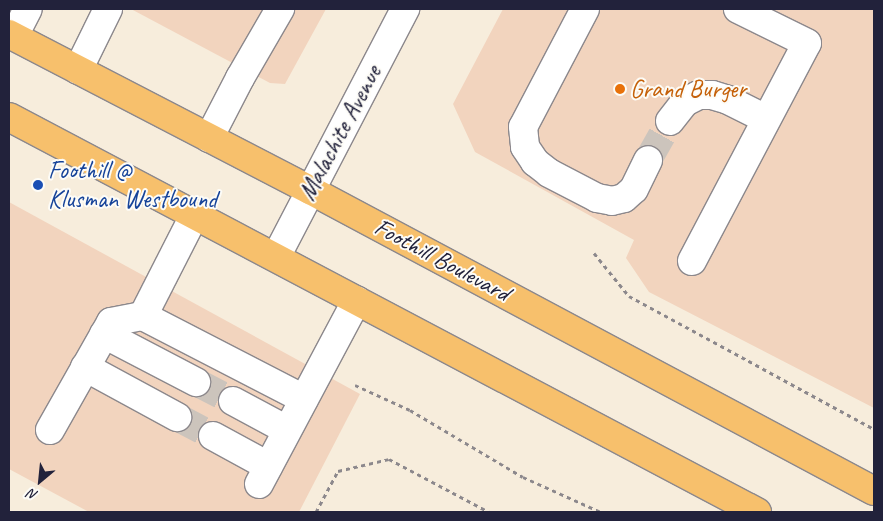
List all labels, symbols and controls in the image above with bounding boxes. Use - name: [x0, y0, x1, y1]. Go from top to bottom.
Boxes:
- street label: Malachite Avenue: [292, 61, 388, 205]
- place label: Grand Burger: [630, 74, 746, 104]
- marker: Grand Burger: [614, 83, 626, 95]
- place label: Foothill @ Klusman Westbound: [48, 156, 217, 215]
- marker: Foothill @ Klusman Westbound: [32, 179, 44, 191]
- street label: Foothill Boulevard: [369, 212, 515, 308]
- north arrow: [15, 456, 65, 506]
- text: N: [25, 485, 41, 504]

